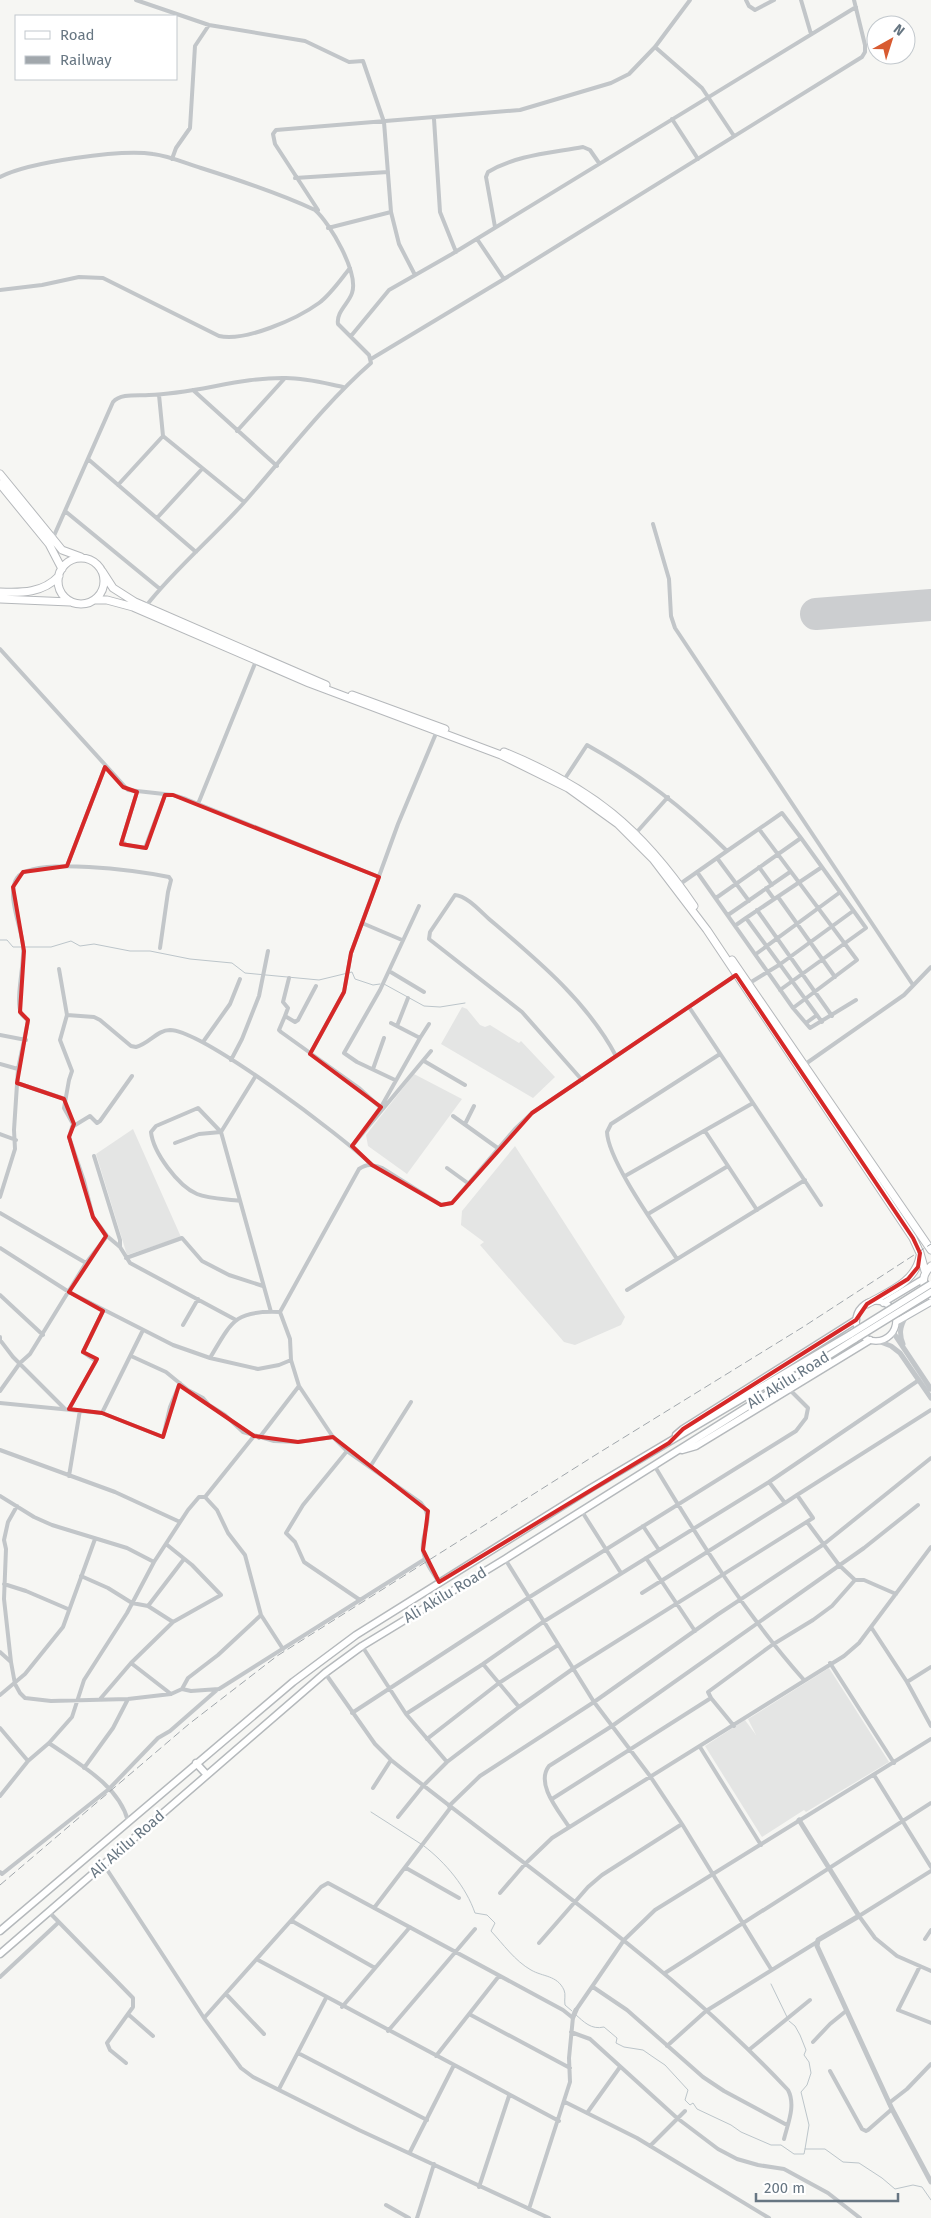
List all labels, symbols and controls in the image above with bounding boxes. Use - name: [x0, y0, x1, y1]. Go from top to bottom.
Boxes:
- legend: [15, 15, 178, 80]
- north arrow: [866, 15, 916, 65]
- text: N: [890, 21, 908, 40]
- text: Road: [60, 26, 95, 44]
- text: Railway: [60, 51, 112, 69]
- street label: Ali Akilu Road: [744, 1348, 832, 1412]
- street label: Ali Akilu Road: [400, 1563, 490, 1627]
- street label: Ali Akilu Road: [86, 1807, 168, 1881]
- scale bar: [756, 2170, 898, 2202]
- text: 200 m: [764, 2179, 805, 2197]

